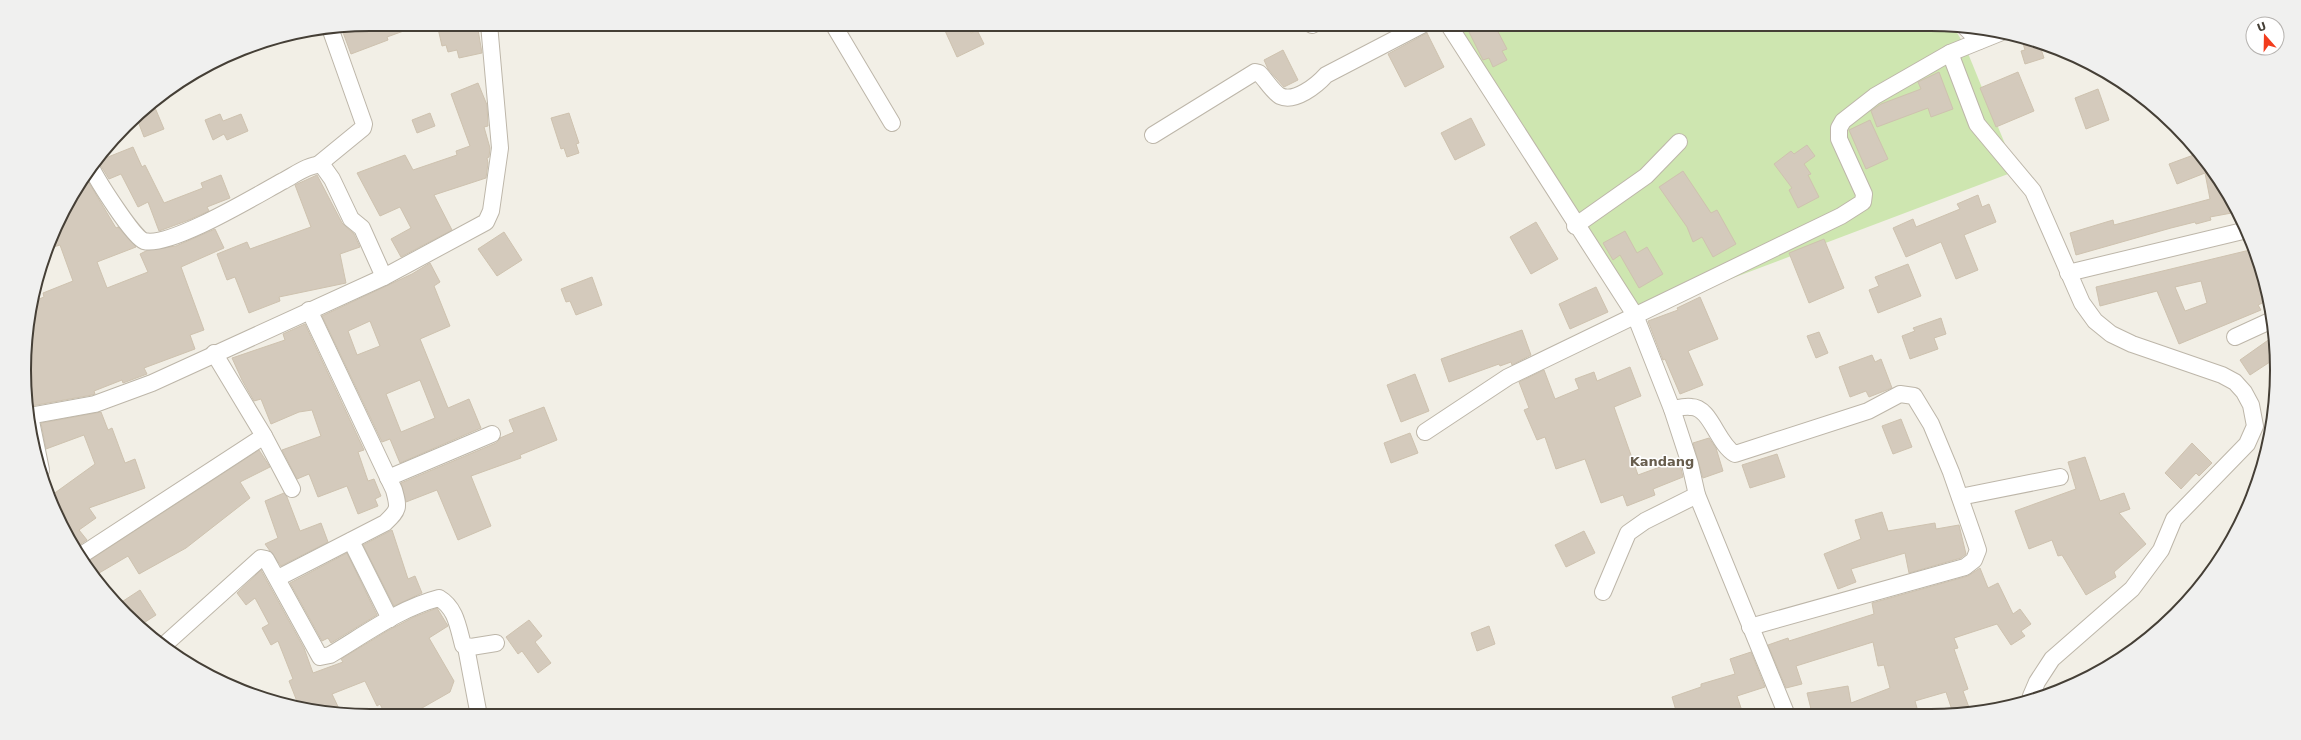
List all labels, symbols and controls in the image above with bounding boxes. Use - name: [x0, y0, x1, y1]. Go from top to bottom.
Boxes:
- north arrow: [2245, 16, 2285, 56]
- text: U: [2255, 19, 2268, 35]
- district label: Kandang: [1630, 454, 1694, 469]

